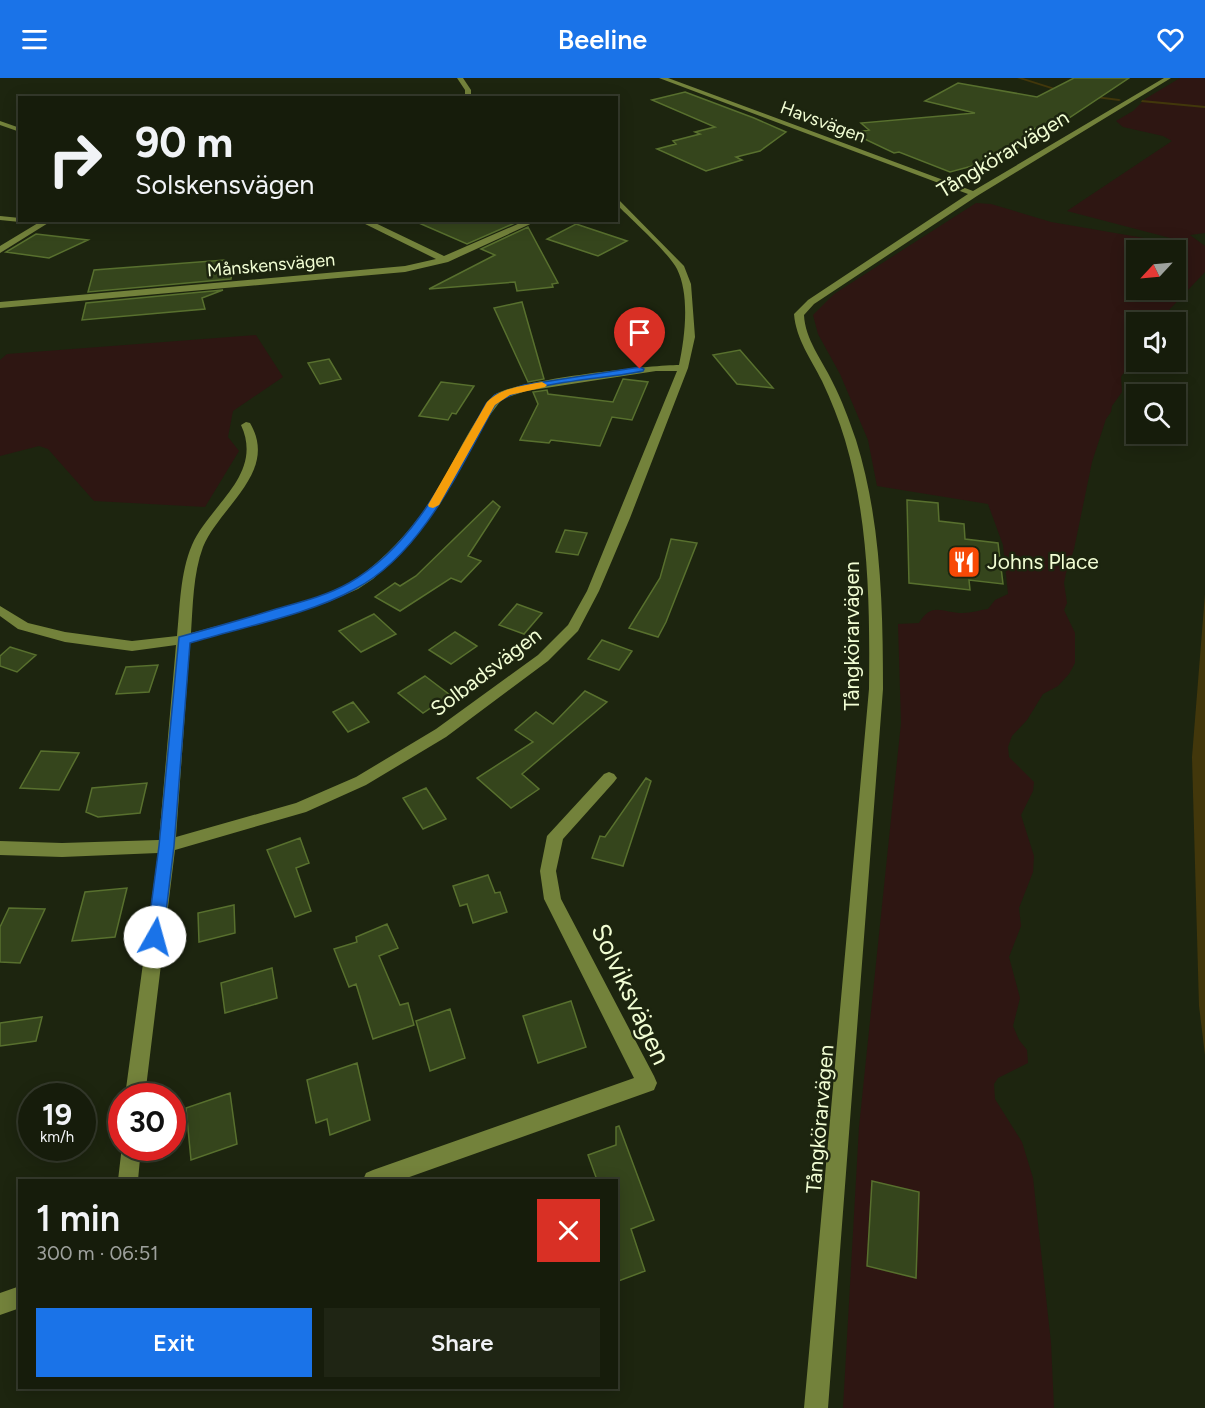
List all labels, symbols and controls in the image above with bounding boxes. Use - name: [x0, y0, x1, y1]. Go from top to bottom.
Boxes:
- icon: menu: [18, 23, 51, 56]
- text: Beeline: [558, 23, 647, 56]
- icon: heart: [1154, 23, 1187, 56]
- street label: Havsvägen: [777, 96, 869, 148]
- street label: Tångkörarvägen: [932, 104, 1073, 203]
- text: 90 m: [135, 117, 233, 168]
- icon: right: [36, 120, 114, 198]
- text: Solskensvägen: [135, 168, 314, 201]
- north arrow: [1126, 240, 1186, 300]
- map controls: [1126, 240, 1186, 444]
- street label: Månskensvägen: [206, 248, 336, 282]
- pin: [614, 307, 665, 369]
- button: sound: [1126, 312, 1186, 372]
- icon: arrive: [623, 316, 656, 349]
- button: search: [1126, 384, 1186, 444]
- restaurant icon: Johns Place: [946, 544, 982, 580]
- place label: Johns Place: [987, 549, 1099, 574]
- street label: Tångkörarvägen: [839, 561, 864, 711]
- street label: Solbadsvägen: [425, 622, 546, 721]
- position arrow: [123, 905, 187, 969]
- street label: Solviksvägen: [584, 918, 678, 1070]
- street label: Tångkörarvägen: [801, 1044, 838, 1194]
- speed limit sign: 30: [108, 1083, 186, 1161]
- text: 19: [42, 1096, 72, 1133]
- text: km/h: [40, 1128, 74, 1146]
- text: 1 min: [36, 1197, 120, 1240]
- button: close: [537, 1199, 600, 1262]
- text: 300 m · 06:51: [36, 1241, 158, 1265]
- button: Exit: [36, 1308, 312, 1377]
- button: Share: [324, 1308, 600, 1377]

